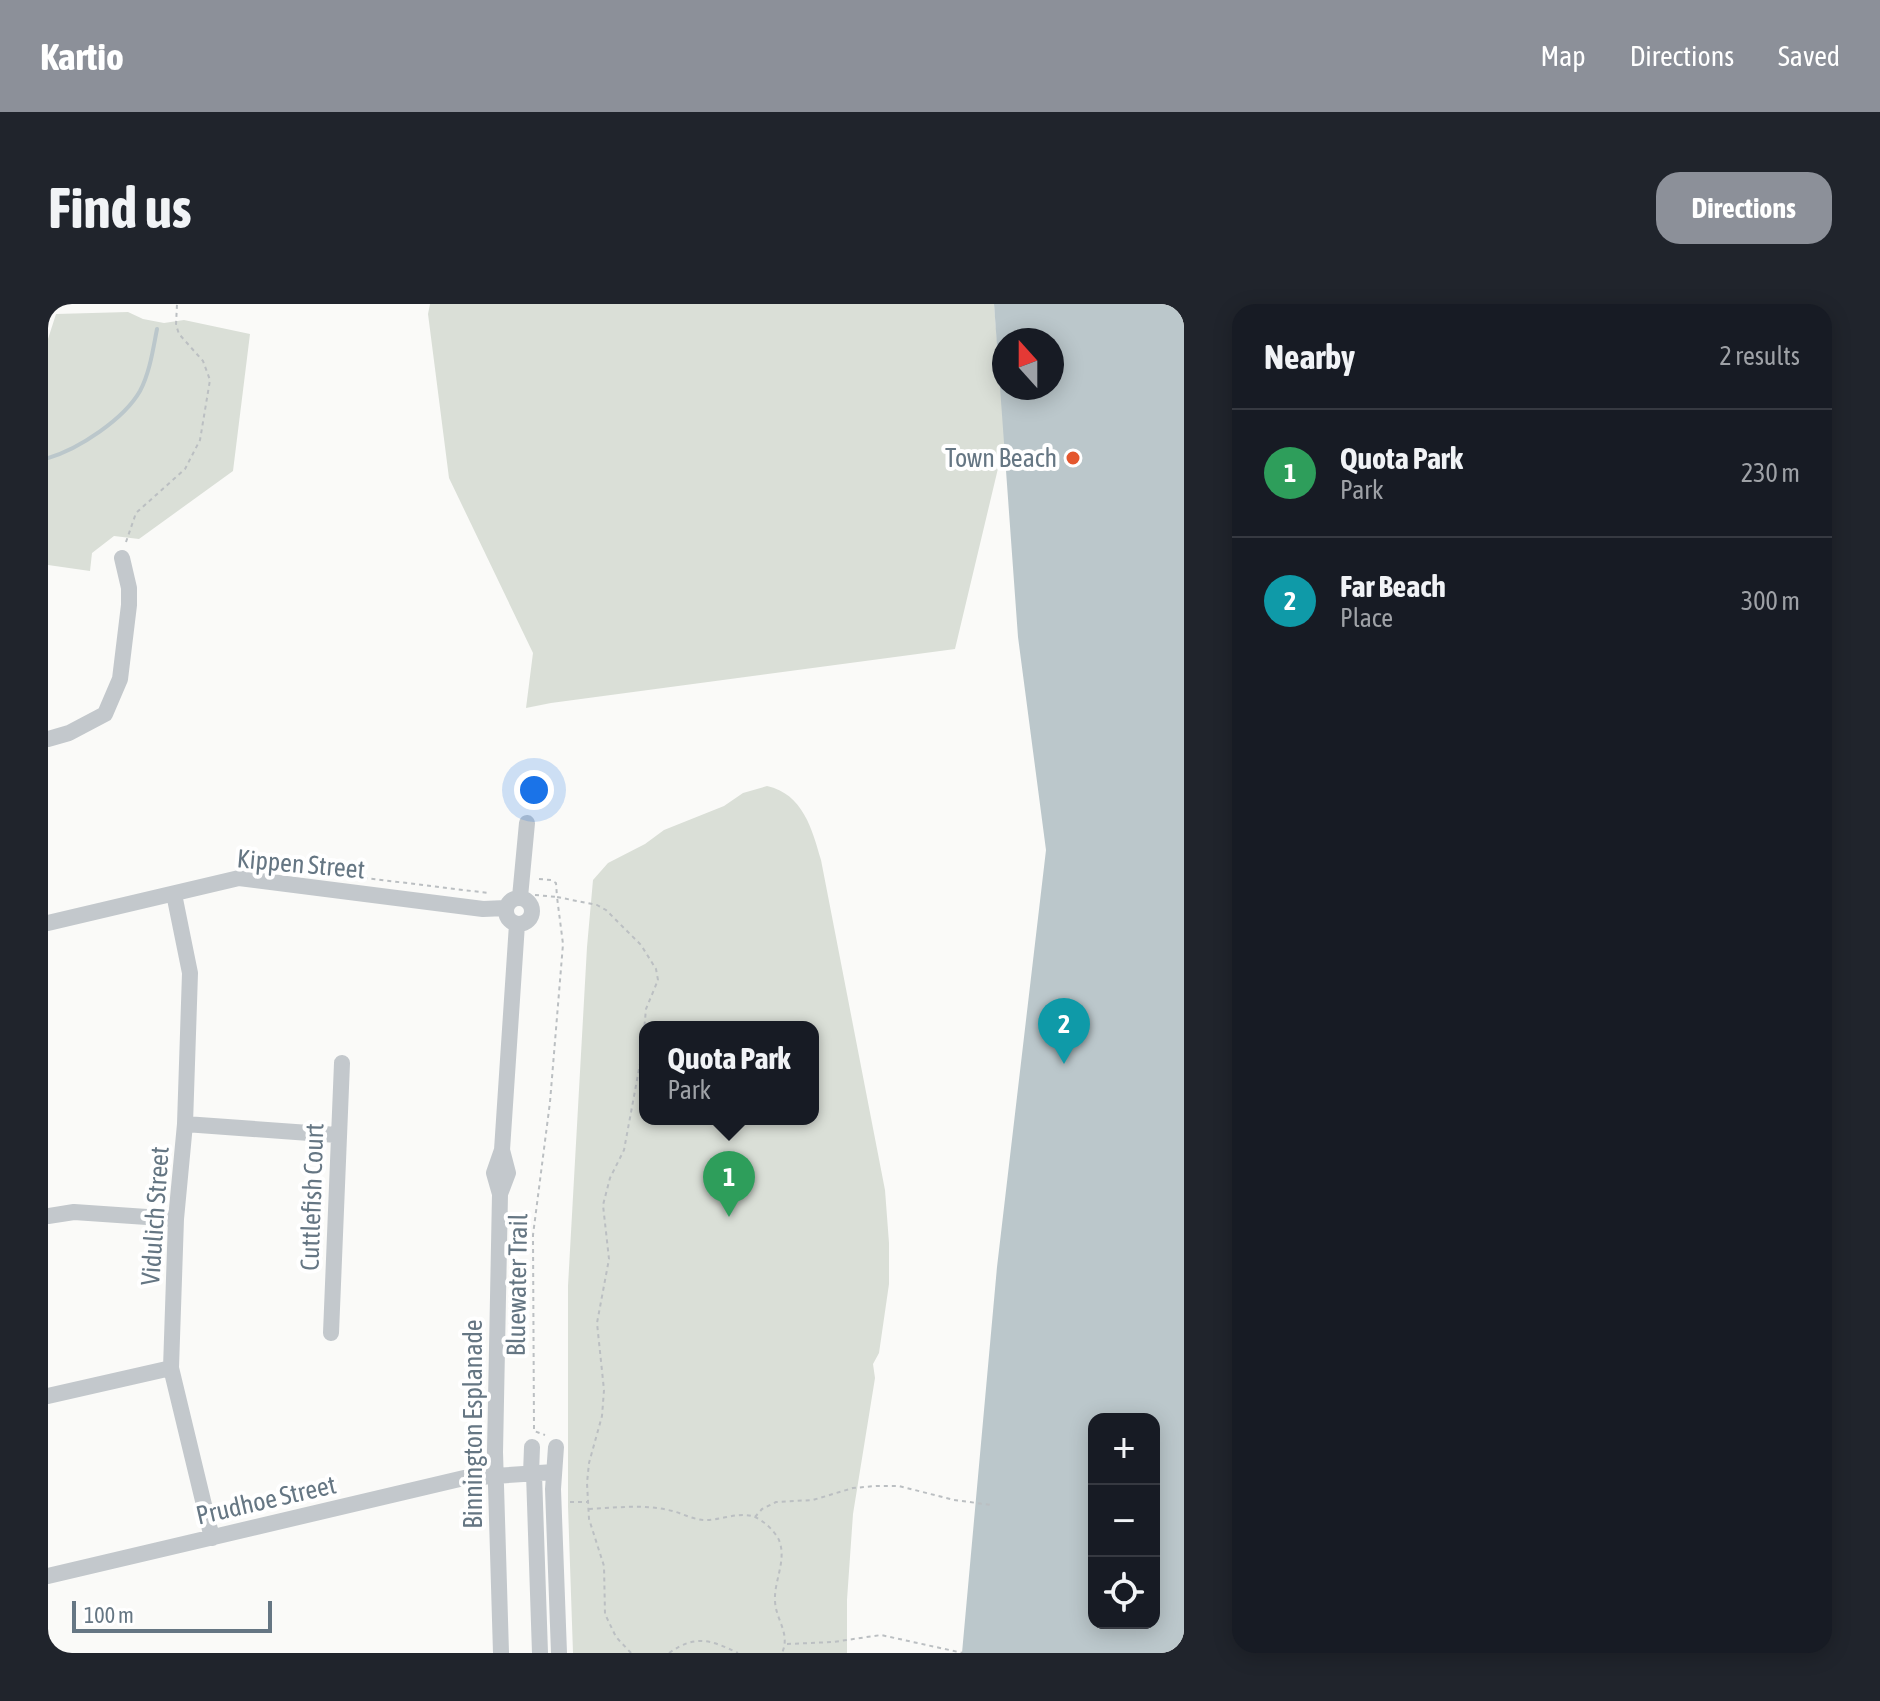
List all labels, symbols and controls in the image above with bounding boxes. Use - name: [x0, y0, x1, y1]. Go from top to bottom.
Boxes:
- text: Kartio: [40, 35, 124, 78]
- text: Map: [1541, 40, 1586, 72]
- text: Directions: [1630, 40, 1734, 72]
- text: Saved: [1778, 40, 1840, 72]
- button: Directions: [1656, 172, 1832, 244]
- text: Find us: [48, 176, 192, 240]
- north arrow: [992, 328, 1064, 400]
- text: Nearby: [1264, 337, 1355, 376]
- text: 2 results: [1719, 341, 1800, 371]
- text: Quota Park: [1340, 441, 1463, 475]
- place label: Town Beach: [945, 443, 1057, 473]
- marker: Town Beach: [1064, 449, 1082, 467]
- text: 1: [1284, 458, 1296, 488]
- text: 230 m: [1741, 458, 1800, 488]
- text: Park: [1340, 475, 1383, 505]
- text: Far Beach: [1340, 569, 1446, 603]
- text: 2: [1284, 586, 1296, 616]
- text: 300 m: [1741, 586, 1800, 616]
- text: Place: [1340, 603, 1393, 633]
- your location: [514, 770, 554, 810]
- street label: Kippen Street: [236, 843, 366, 885]
- pin: 2: [1038, 998, 1090, 1064]
- popup: [639, 1021, 819, 1125]
- text: Quota Park: [668, 1041, 790, 1075]
- text: Park: [668, 1075, 711, 1105]
- street label: Cuttlefish Court: [294, 1123, 330, 1271]
- street label: Vidulich Street: [135, 1145, 175, 1287]
- pin: 1: [703, 1151, 755, 1217]
- street label: Bluewater Trail: [501, 1213, 533, 1357]
- street label: Binnington Esplanade: [458, 1319, 488, 1529]
- map controls: [1088, 1413, 1160, 1629]
- button: +: [1088, 1413, 1160, 1485]
- street label: Prudhoe Street: [193, 1469, 339, 1531]
- button: −: [1088, 1485, 1160, 1557]
- button: locate: [1088, 1557, 1160, 1629]
- scale bar: [72, 1597, 272, 1633]
- text: 100 m: [84, 1602, 134, 1628]

